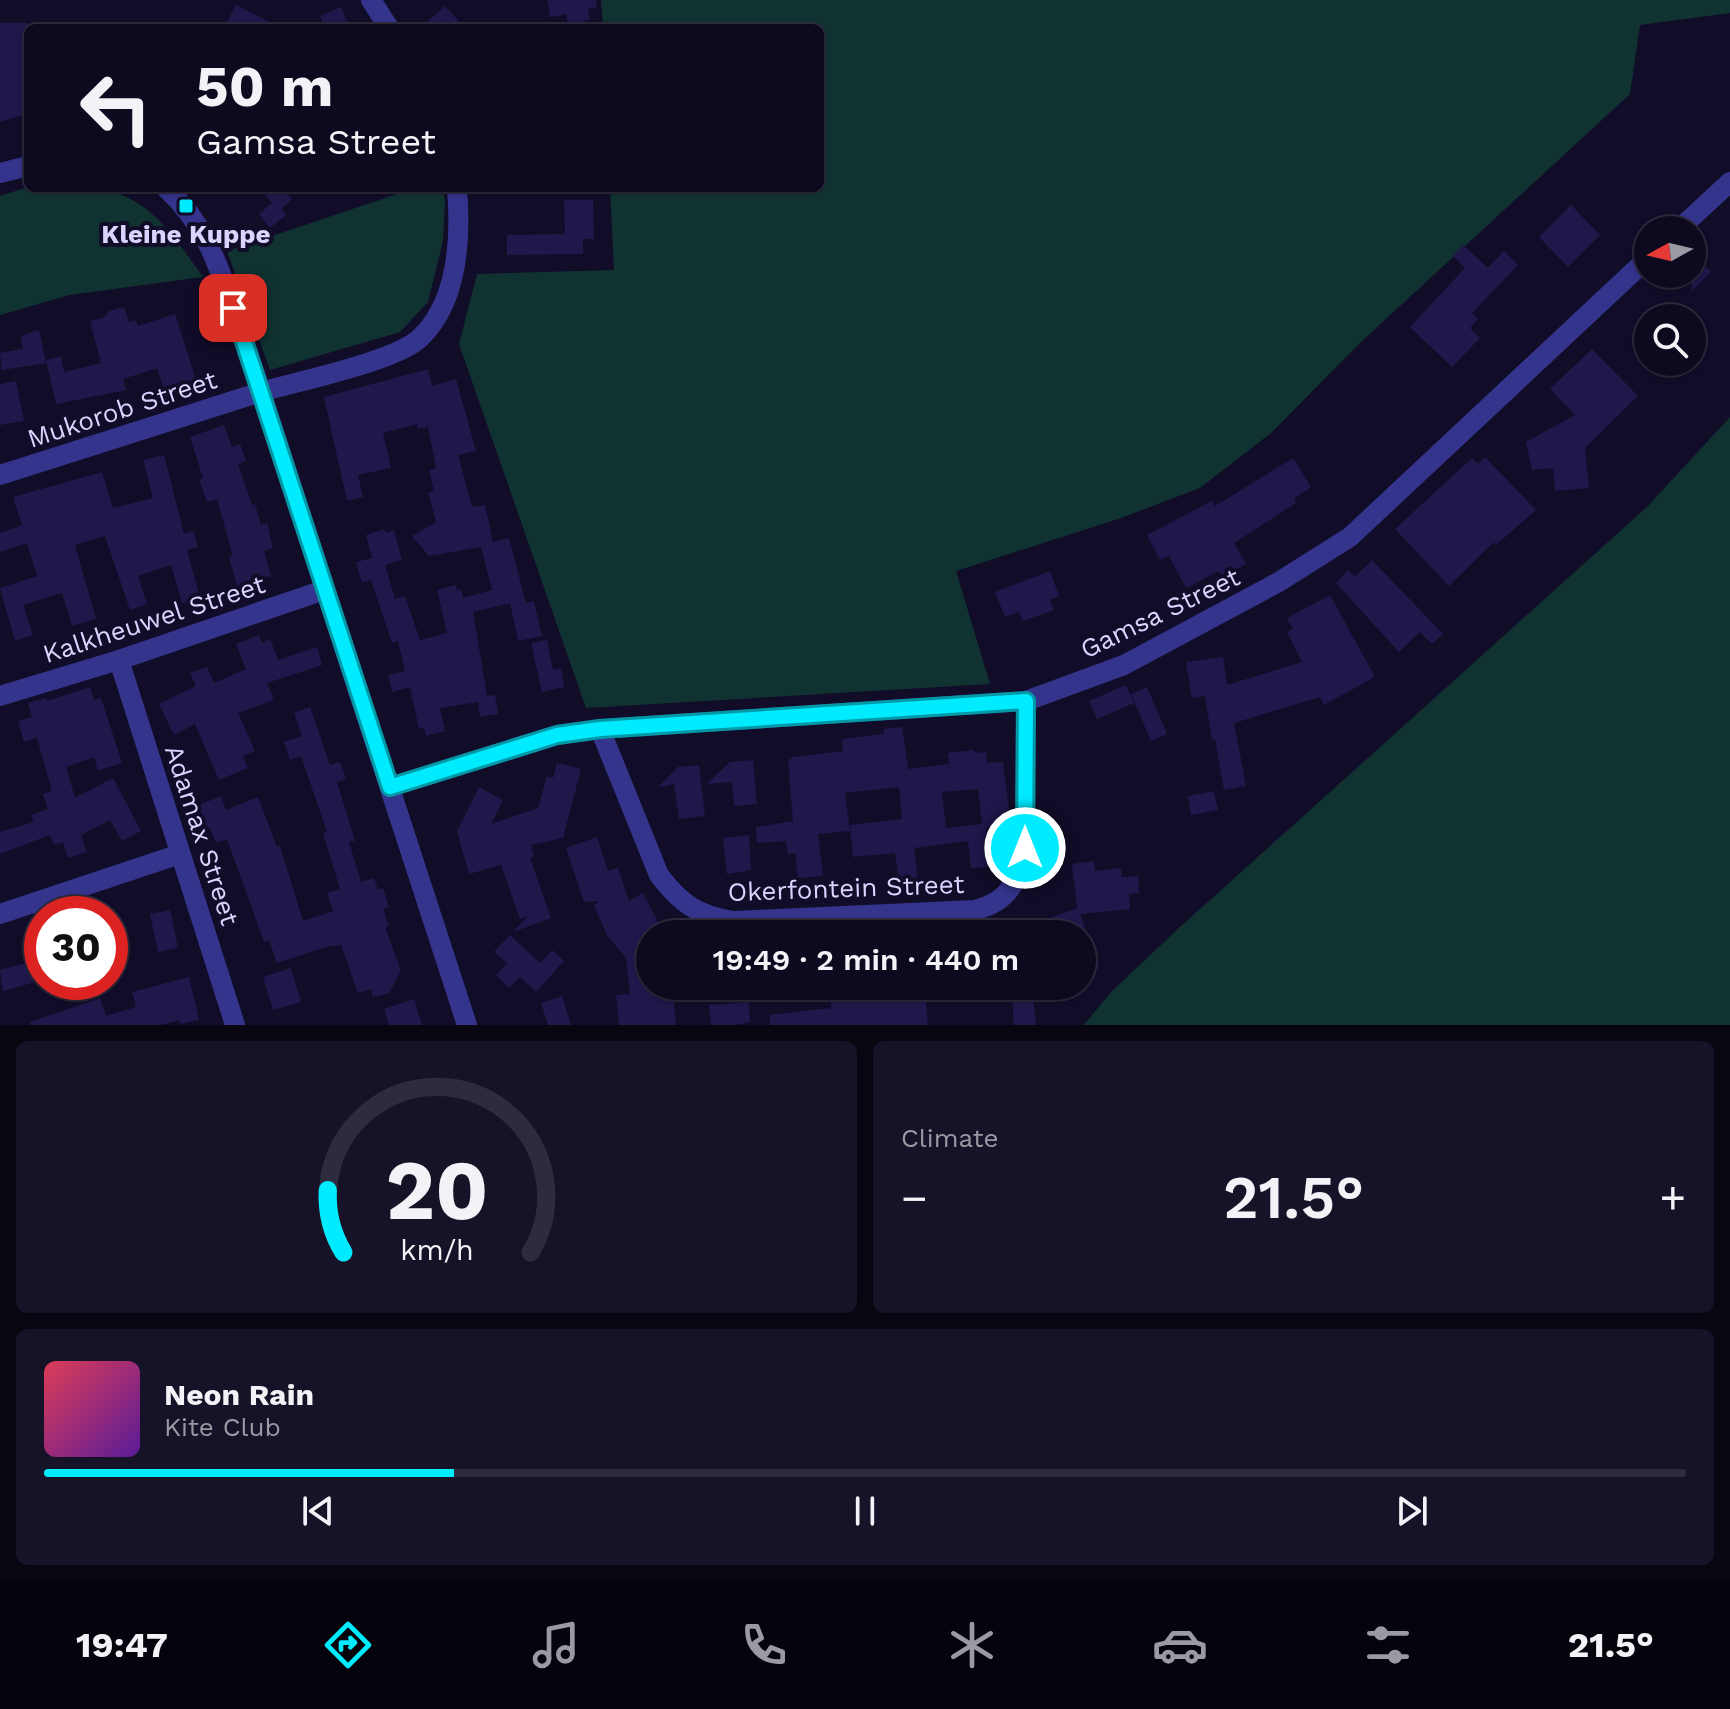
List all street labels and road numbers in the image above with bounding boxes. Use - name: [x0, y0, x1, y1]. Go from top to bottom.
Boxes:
- street label: Mukorob Street: [24, 364, 220, 454]
- street label: Gamsa Street: [1076, 561, 1245, 664]
- street label: Kalkheuwel Street: [39, 569, 269, 669]
- street label: Adamax Street: [159, 741, 245, 929]
- street label: Okerfontein Street: [727, 869, 965, 907]

